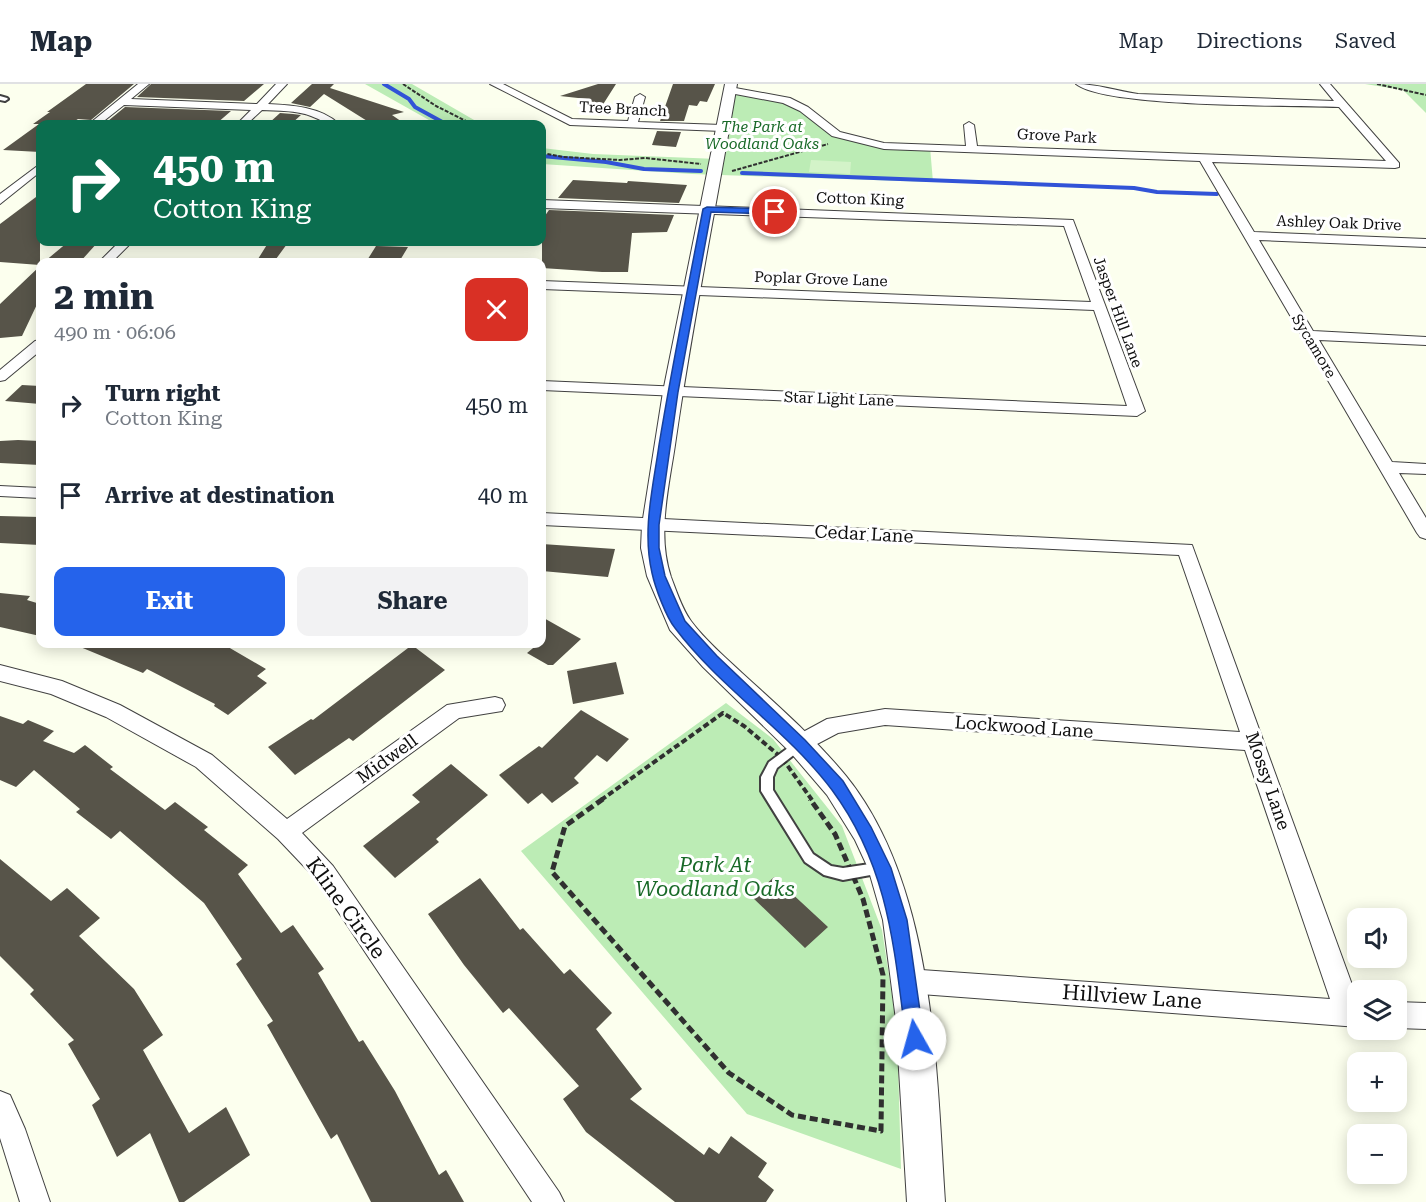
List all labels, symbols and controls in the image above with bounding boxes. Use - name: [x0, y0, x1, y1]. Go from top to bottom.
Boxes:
- text: Map: [30, 25, 92, 58]
- text: Map: [1119, 29, 1163, 53]
- text: Directions: [1196, 29, 1302, 53]
- text: Saved: [1335, 29, 1396, 53]
- street label: Tree Branch: [579, 98, 668, 120]
- park label: The Park at Woodland Oaks: [705, 118, 819, 153]
- street label: Grove Park: [1017, 125, 1098, 147]
- text: 450 m: [153, 143, 275, 192]
- icon: right: [54, 144, 132, 222]
- pin: [749, 186, 800, 237]
- street label: Cotton King: [816, 188, 905, 210]
- text: Cotton King: [153, 193, 311, 225]
- icon: arrive: [758, 195, 791, 228]
- street label: Ashley Oak Drive: [1276, 212, 1402, 234]
- street label: Jasper Hill Lane: [1090, 254, 1146, 370]
- street label: Poplar Grove Lane: [754, 268, 888, 290]
- text: 2 min: [54, 276, 154, 318]
- button: close: [465, 278, 528, 341]
- street label: Sycamore: [1288, 311, 1340, 381]
- text: 490 m · 06:06: [54, 320, 176, 344]
- text: Turn right: [105, 381, 220, 406]
- street label: Star Light Lane: [784, 388, 894, 410]
- icon: right: [54, 389, 87, 422]
- text: 450 m: [465, 393, 528, 418]
- text: Cotton King: [105, 406, 222, 430]
- icon: arrive: [54, 479, 87, 512]
- text: Arrive at destination: [105, 483, 334, 508]
- text: 40 m: [478, 483, 528, 508]
- street label: Cedar Lane: [814, 520, 914, 547]
- button: Exit: [54, 567, 285, 636]
- button: Share: [297, 567, 528, 636]
- street label: Lockwood Lane: [954, 711, 1094, 742]
- street label: Midwell: [352, 729, 421, 788]
- street label: Mossy Lane: [1242, 729, 1295, 833]
- street label: Kline Circle: [301, 853, 391, 963]
- park label: Park At Woodland Oaks: [635, 853, 795, 901]
- map controls: [1347, 908, 1407, 1184]
- button: sound: [1347, 908, 1407, 968]
- street label: Hillview Lane: [1061, 980, 1203, 1014]
- button: layers: [1347, 980, 1407, 1040]
- position arrow: [883, 1007, 947, 1071]
- button: +: [1347, 1052, 1407, 1112]
- button: −: [1347, 1124, 1407, 1184]

